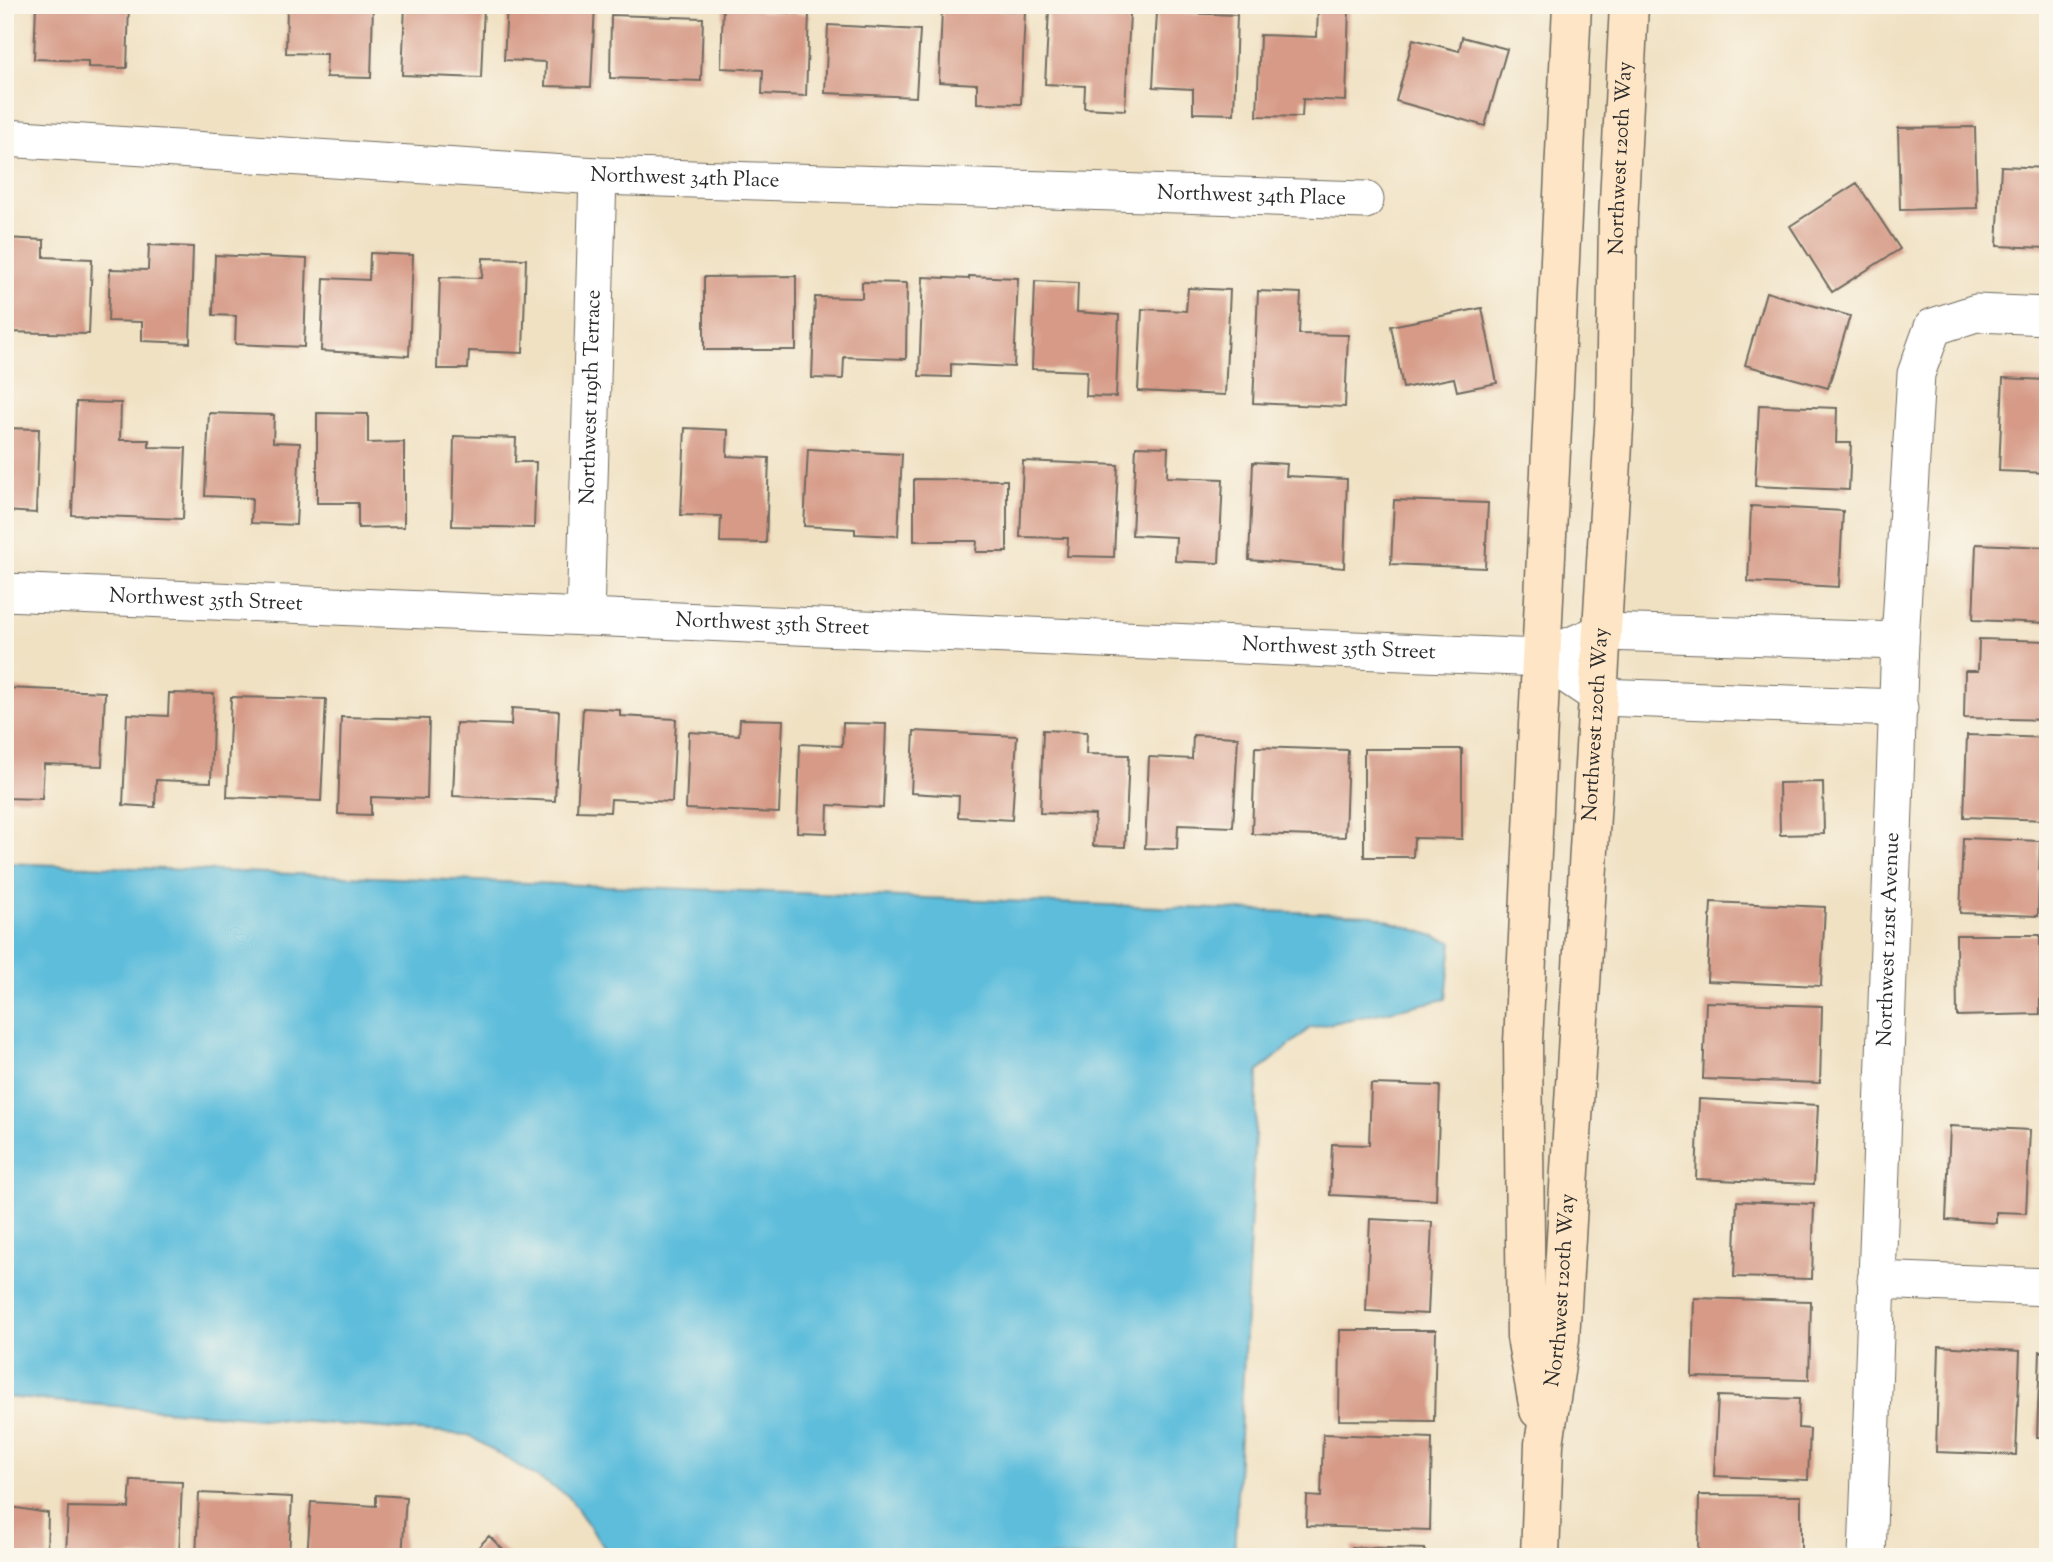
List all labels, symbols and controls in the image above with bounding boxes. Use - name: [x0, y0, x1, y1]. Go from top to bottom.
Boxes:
- street label: Northwest 120th Way: [1602, 60, 1641, 255]
- street label: Northwest 34th Place: [590, 161, 780, 197]
- street label: Northwest 34th Place: [1156, 178, 1347, 214]
- street label: Northwest 119th Terrace: [573, 289, 610, 505]
- street label: Northwest 35th Street: [108, 581, 303, 620]
- street label: Northwest 35th Street: [675, 606, 870, 644]
- street label: Northwest 120th Way: [1576, 626, 1617, 822]
- street label: Northwest 35th Street: [1241, 630, 1436, 668]
- street label: Northwest 121st Avenue: [1870, 832, 1908, 1047]
- street label: Northwest 120th Way: [1538, 1192, 1584, 1389]

